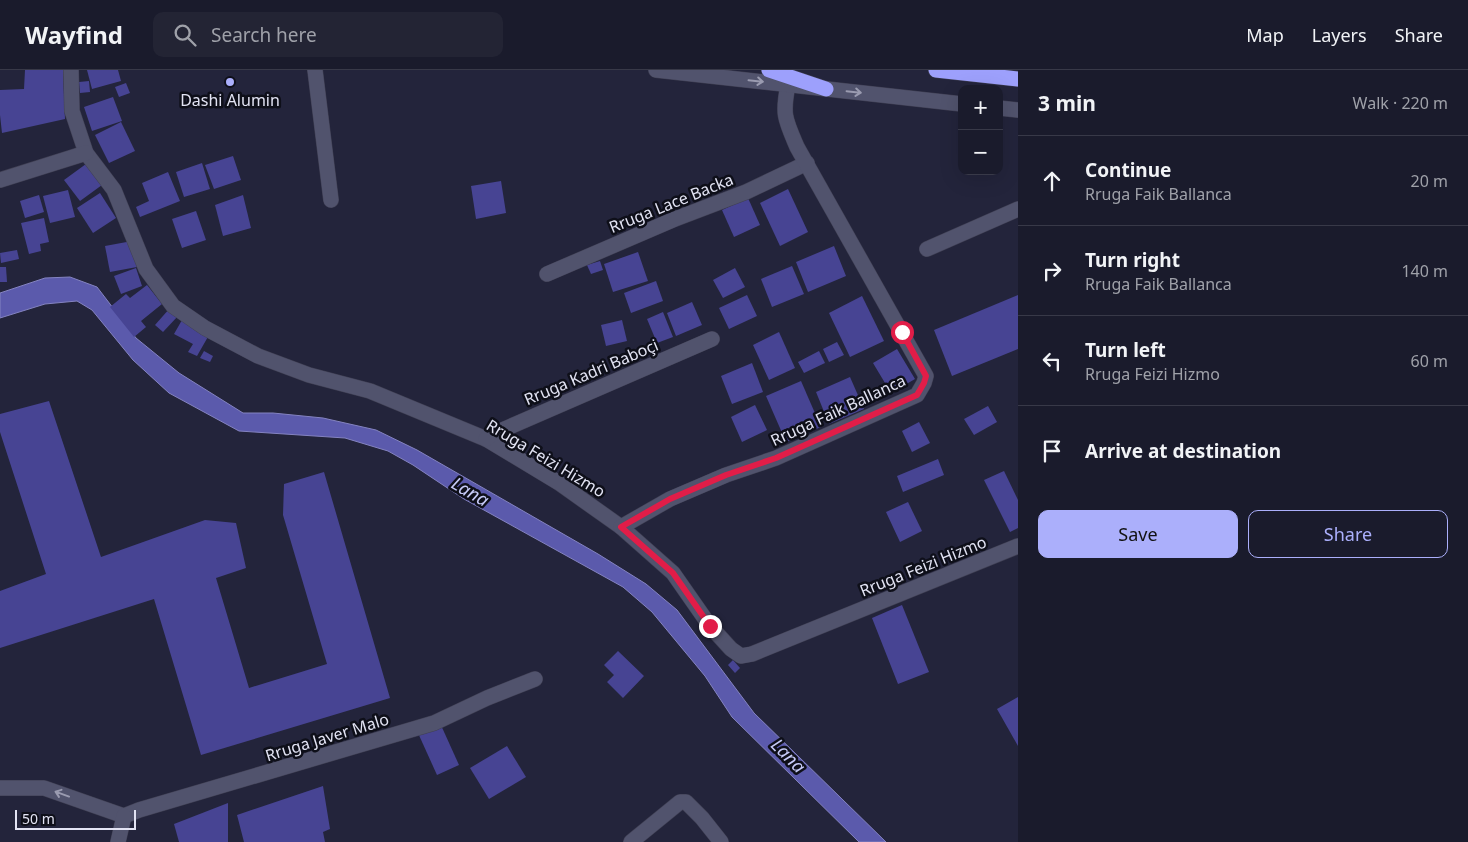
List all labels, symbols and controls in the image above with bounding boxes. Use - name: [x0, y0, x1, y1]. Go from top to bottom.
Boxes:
- search box: [153, 12, 503, 57]
- text: Wayfind: [25, 18, 123, 51]
- icon: search: [171, 21, 199, 49]
- text: Search here: [211, 22, 317, 48]
- text: Map: [1246, 23, 1284, 47]
- text: Layers: [1312, 23, 1367, 47]
- text: Share: [1395, 23, 1443, 47]
- marker: Dashi Alumin: [224, 76, 236, 88]
- one-way arrow: [748, 76, 764, 86]
- map controls: [958, 85, 1003, 175]
- button: +: [958, 85, 1003, 130]
- one-way arrow: [846, 87, 862, 97]
- place label: Dashi Alumin: [180, 89, 280, 111]
- text: 3 min: [1038, 89, 1096, 117]
- text: Walk · 220 m: [1353, 92, 1448, 114]
- button: −: [958, 130, 1003, 175]
- text: Continue: [1085, 157, 1171, 183]
- icon: ahead: [1038, 167, 1066, 195]
- street label: Rruga Lace Backa: [606, 168, 736, 238]
- text: 20 m: [1411, 170, 1448, 192]
- text: Rruga Faik Ballanca: [1085, 183, 1232, 205]
- text: Turn right: [1085, 247, 1180, 273]
- icon: right: [1038, 257, 1066, 285]
- text: 140 m: [1401, 260, 1448, 282]
- text: Rruga Faik Ballanca: [1085, 273, 1232, 295]
- route start: [891, 321, 914, 344]
- street label: Rruga Kadri Baboçi: [521, 334, 661, 410]
- text: Turn left: [1085, 337, 1166, 363]
- icon: left: [1038, 347, 1066, 375]
- text: 60 m: [1411, 350, 1448, 372]
- text: Rruga Feizi Hizmo: [1085, 363, 1220, 385]
- street label: Rruga Faik Ballanca: [767, 369, 909, 451]
- street label: Rruga Feizi Hizmo: [483, 414, 609, 502]
- icon: arrive: [1038, 437, 1066, 465]
- text: Arrive at destination: [1085, 438, 1281, 464]
- water label: Lana: [447, 471, 494, 511]
- button: Save: [1038, 510, 1238, 558]
- button: Share: [1248, 510, 1448, 558]
- street label: Rruga Feizi Hizmo: [856, 531, 990, 601]
- route end: [699, 615, 722, 638]
- street label: Rruga Javer Malo: [263, 708, 391, 766]
- water label: Lana: [766, 733, 811, 778]
- one-way arrow: [54, 789, 70, 798]
- scale bar: [15, 807, 136, 830]
- text: 50 m: [22, 809, 55, 828]

